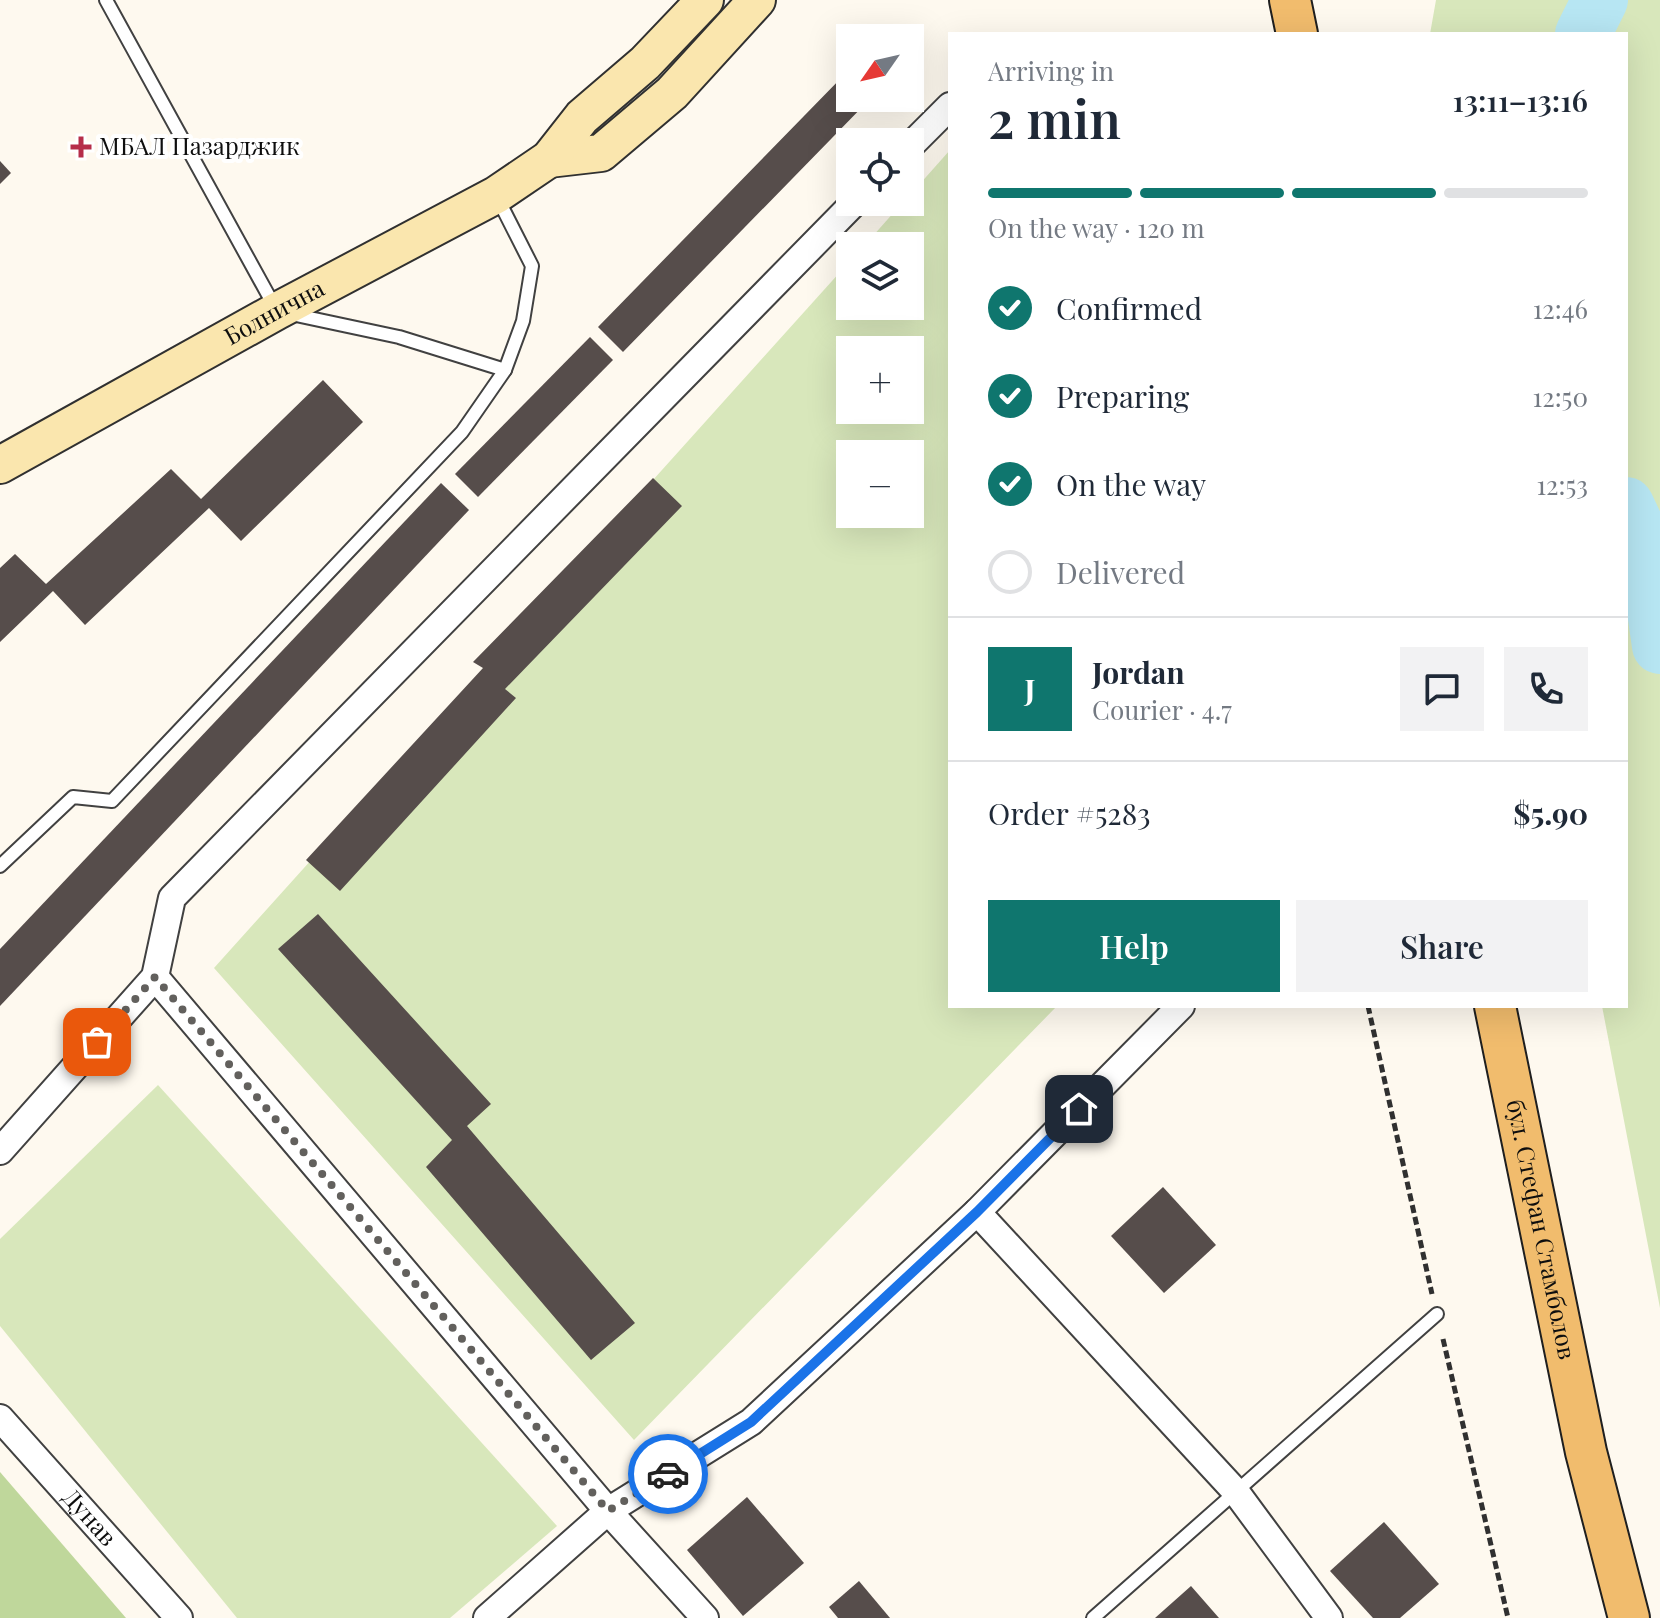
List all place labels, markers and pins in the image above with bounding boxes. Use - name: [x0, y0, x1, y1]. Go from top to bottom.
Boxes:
- place label: МБАЛ Пазарджик: [99, 129, 300, 161]
- marker: МБАЛ Пазарджик: [70, 136, 92, 158]
- pin: [63, 1008, 131, 1076]
- pin: [1045, 1075, 1113, 1143]

